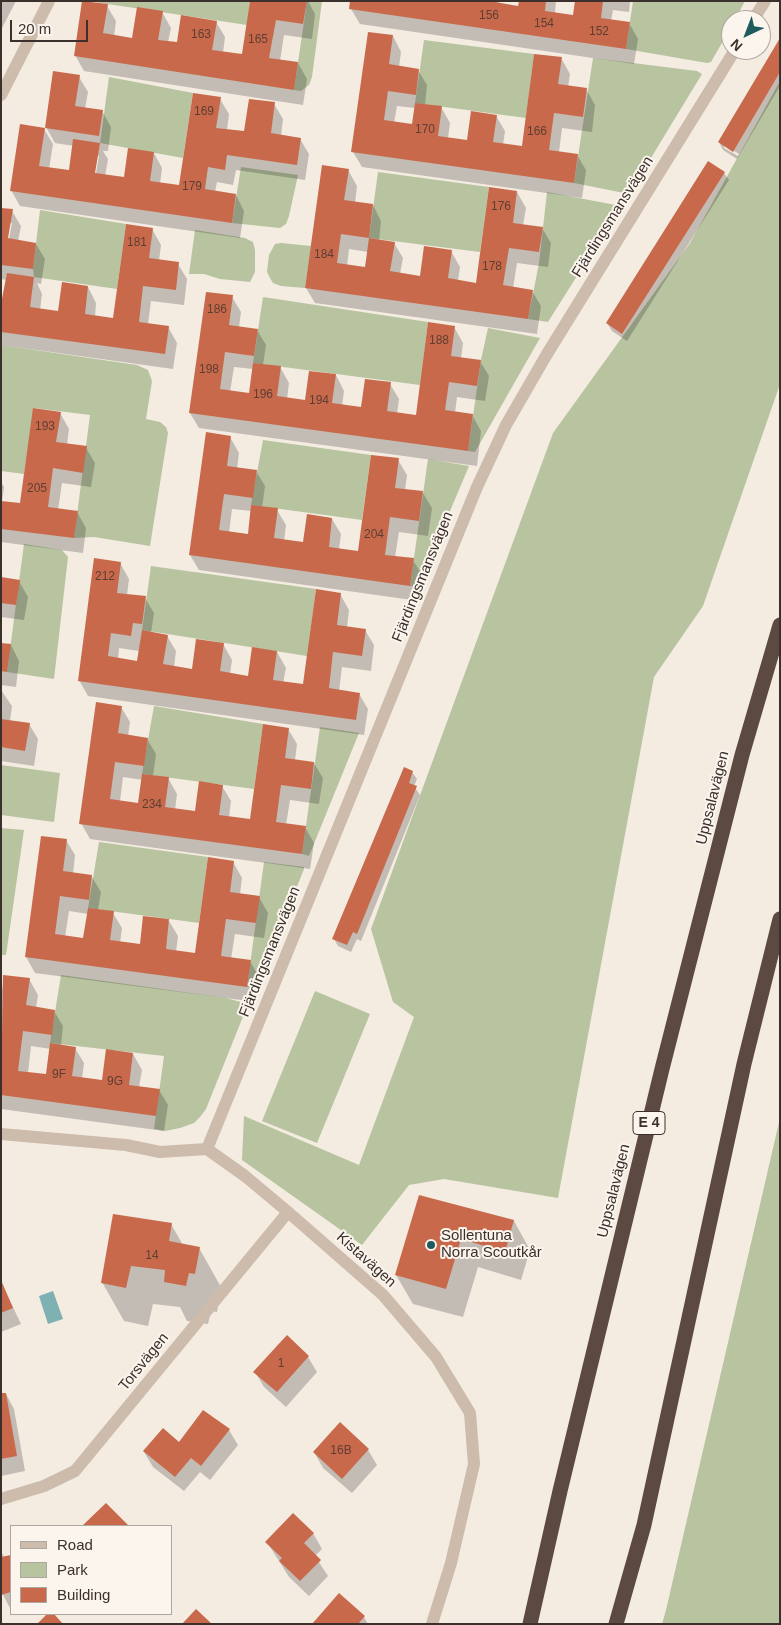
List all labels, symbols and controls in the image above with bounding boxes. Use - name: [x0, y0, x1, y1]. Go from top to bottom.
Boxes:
- house number: 156: [479, 9, 499, 23]
- scale bar: [12, 10, 90, 42]
- north arrow: [721, 10, 771, 60]
- house number: 154: [534, 17, 554, 31]
- text: 20 m: [18, 20, 51, 37]
- house number: 152: [589, 25, 609, 39]
- house number: 163: [191, 28, 211, 42]
- house number: 165: [248, 33, 268, 47]
- text: N: [727, 36, 746, 55]
- house number: 169: [194, 105, 214, 119]
- house number: 170: [415, 123, 435, 137]
- house number: 166: [527, 125, 547, 139]
- street label: Fjärdingsmansvägen: [568, 153, 658, 281]
- house number: 179: [182, 180, 202, 194]
- house number: 176: [491, 200, 511, 214]
- house number: 181: [127, 236, 147, 250]
- house number: 184: [314, 248, 334, 262]
- house number: 178: [482, 260, 502, 274]
- house number: 186: [207, 303, 227, 317]
- house number: 188: [429, 334, 449, 348]
- house number: 198: [199, 363, 219, 377]
- house number: 196: [253, 388, 273, 402]
- house number: 194: [309, 394, 329, 408]
- house number: 193: [35, 420, 55, 434]
- house number: 205: [27, 482, 47, 496]
- street label: Fjärdingsmansvägen: [389, 509, 457, 645]
- house number: 204: [364, 528, 384, 542]
- house number: 212: [95, 570, 115, 584]
- street label: Uppsalavägen: [693, 749, 733, 847]
- house number: 234: [142, 798, 162, 812]
- street label: Fjärdingsmansvägen: [236, 884, 304, 1020]
- house number: 9F: [52, 1068, 66, 1082]
- house number: 9G: [107, 1075, 123, 1089]
- road number: E 4: [633, 1112, 665, 1134]
- street label: Uppsalavägen: [594, 1142, 634, 1240]
- place label: Sollentuna Norra Scoutkår: [441, 1227, 542, 1262]
- street label: Kistavägen: [332, 1228, 400, 1292]
- marker: Sollentuna Norra Scoutkår: [425, 1239, 437, 1251]
- house number: 14: [145, 1249, 159, 1263]
- street label: Torsvägen: [115, 1329, 173, 1395]
- house number: 1: [278, 1357, 284, 1371]
- house number: 16B: [330, 1444, 352, 1458]
- legend: [10, 1525, 172, 1615]
- text: Road: [57, 1536, 93, 1553]
- text: Park: [57, 1561, 88, 1578]
- text: Building: [57, 1586, 110, 1603]

